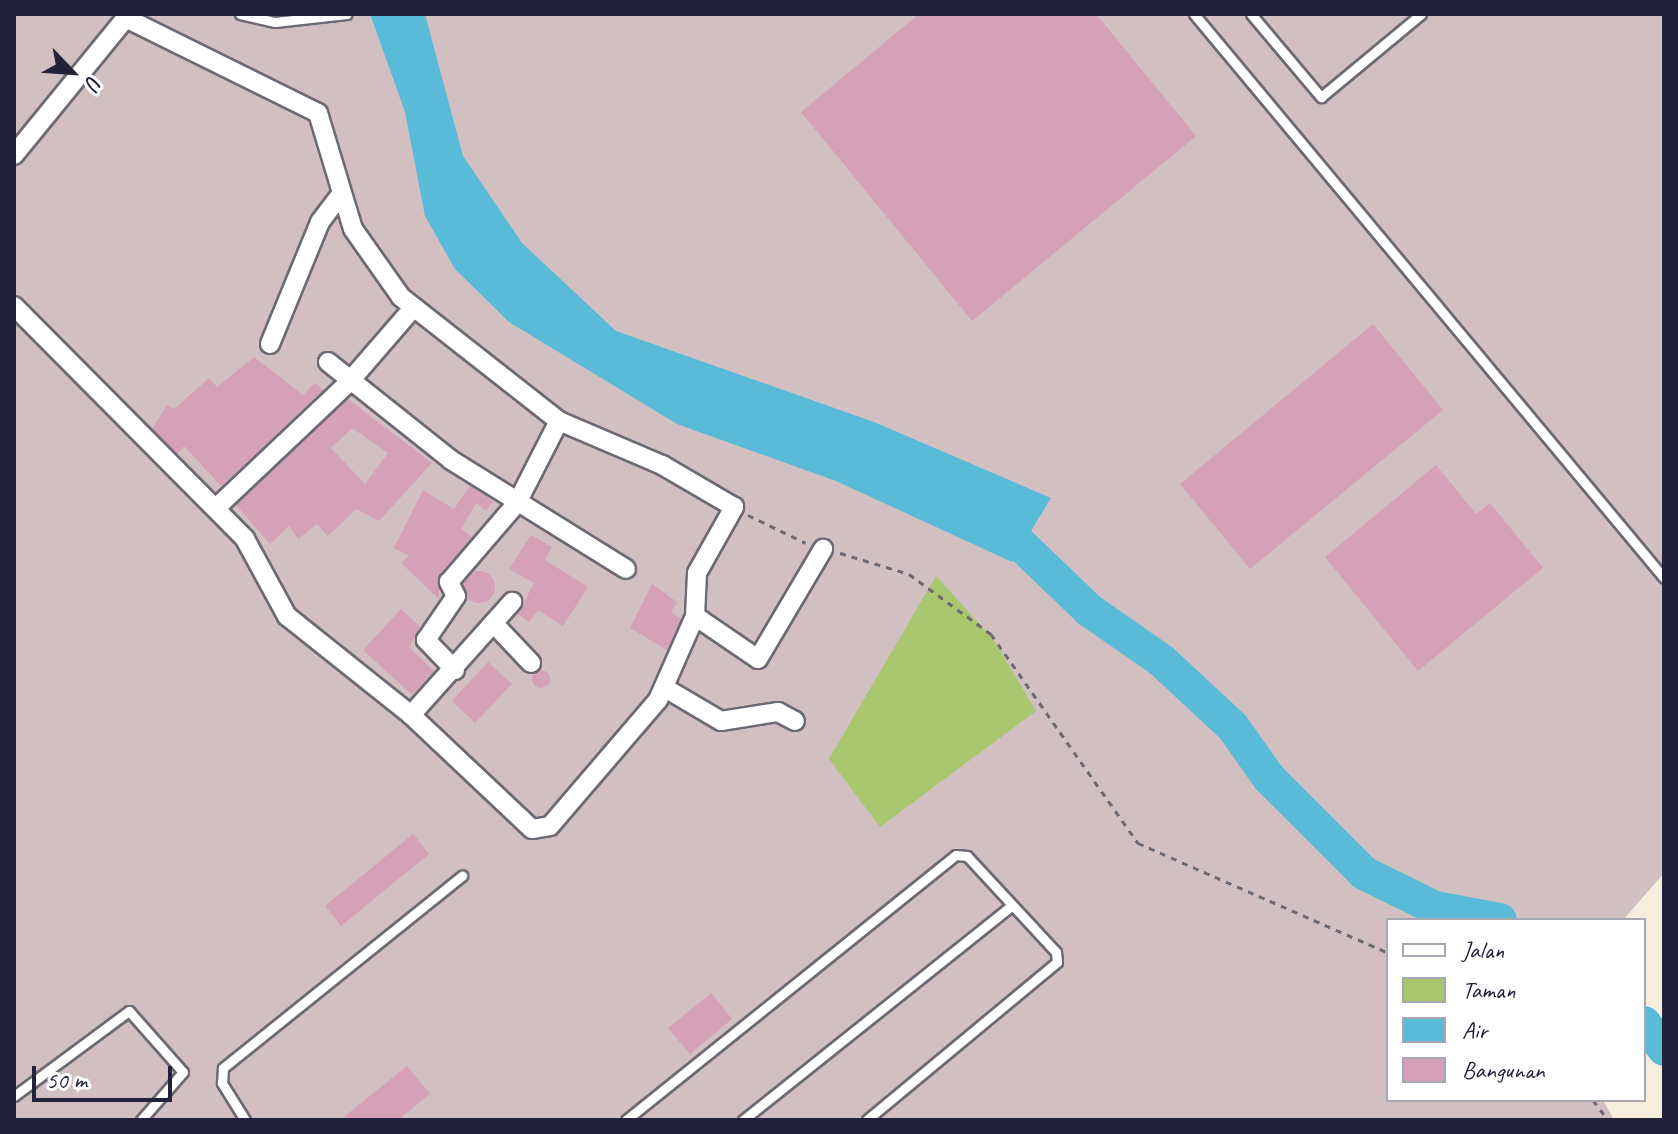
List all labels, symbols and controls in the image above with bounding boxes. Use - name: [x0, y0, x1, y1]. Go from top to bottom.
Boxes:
- north arrow: [32, 32, 112, 112]
- text: U: [79, 71, 109, 93]
- legend: [1386, 918, 1646, 1102]
- text: Jalan: [1462, 935, 1504, 965]
- text: Taman: [1462, 975, 1515, 1005]
- text: Air: [1462, 1015, 1487, 1045]
- scale bar: [36, 1050, 176, 1100]
- text: Bangunan: [1462, 1055, 1545, 1085]
- text: 50 m: [46, 1065, 87, 1095]

